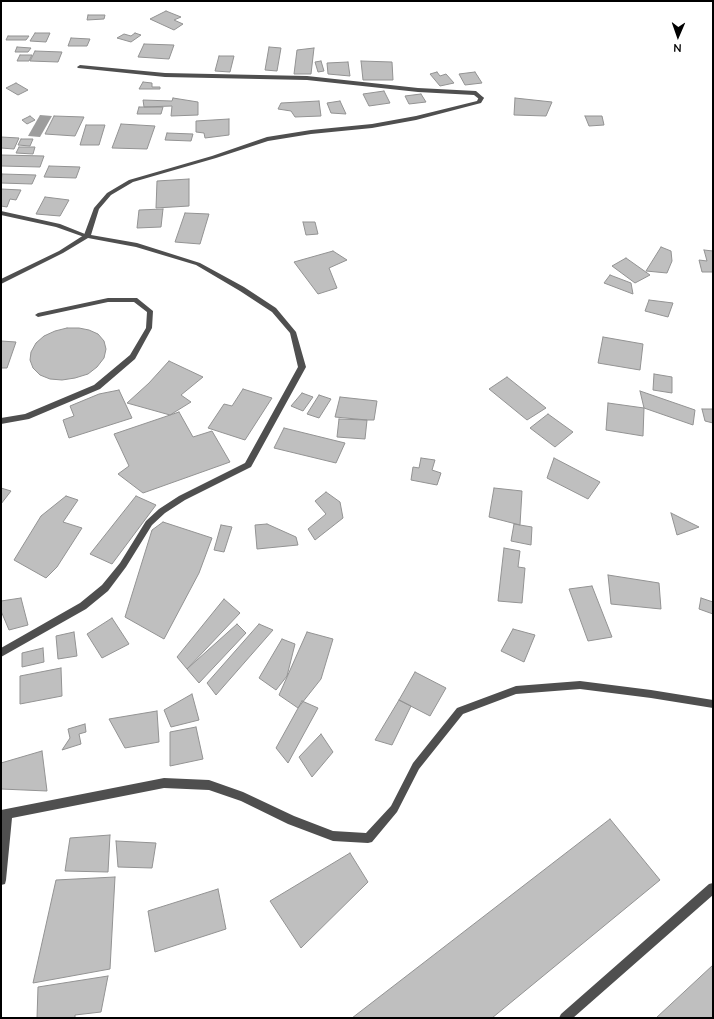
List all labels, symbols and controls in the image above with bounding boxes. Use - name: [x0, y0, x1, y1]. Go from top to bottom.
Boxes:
- north arrow: [658, 16, 698, 56]
- text: N: [673, 41, 682, 55]

